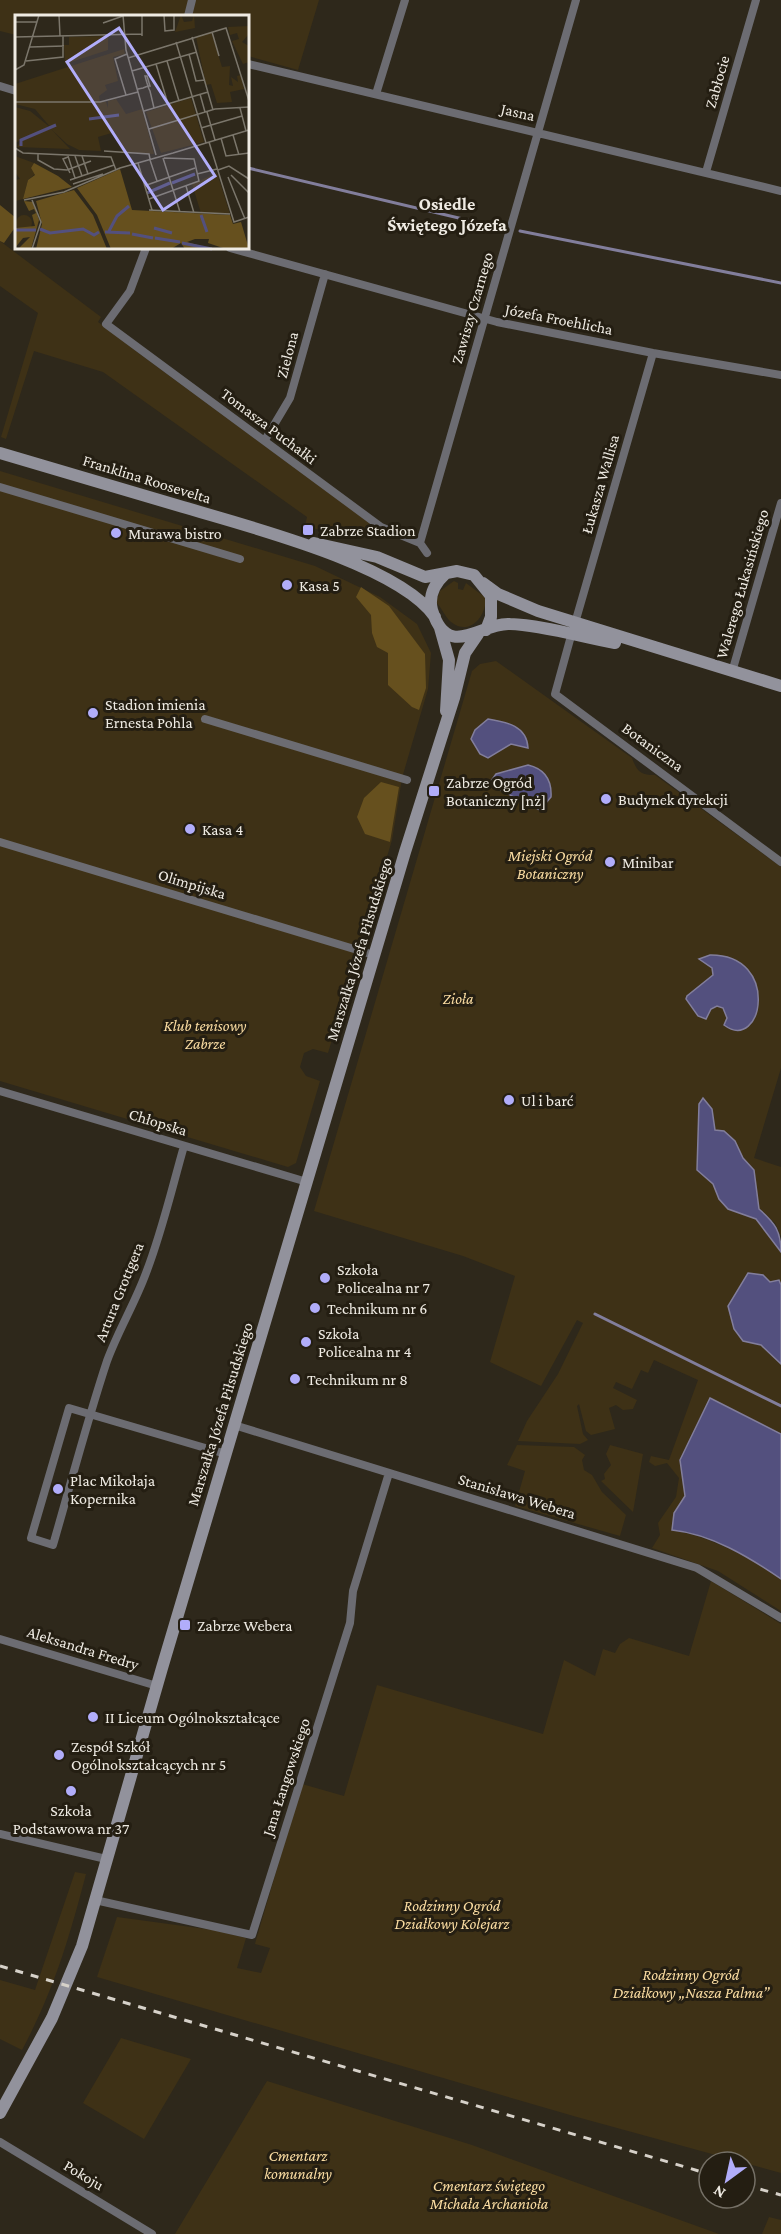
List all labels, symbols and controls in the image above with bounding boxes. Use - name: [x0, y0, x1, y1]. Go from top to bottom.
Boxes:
- inset map: [15, 15, 249, 249]
- street label: Zabłocie: [701, 54, 733, 110]
- street label: Jasna: [497, 99, 537, 125]
- district label: Osiedle Świętego Józefa: [387, 194, 507, 235]
- street label: Zawiszy Czarnego: [448, 250, 497, 366]
- street label: Józefa Froehlicha: [502, 300, 615, 339]
- street label: Zielona: [273, 329, 302, 380]
- street label: Tomasza Puchałki: [218, 385, 320, 467]
- street label: Łukasza Wallisa: [578, 432, 622, 536]
- street label: Franklina Roosevelta: [81, 451, 214, 507]
- street label: Walerego Łukasińskiego: [713, 507, 772, 661]
- place label: Zabrze Stadion: [320, 522, 416, 539]
- marker: Zabrze Stadion: [301, 523, 315, 537]
- place label: Murawa bistro: [128, 525, 222, 542]
- marker: Murawa bistro: [109, 526, 123, 540]
- place label: Kasa 5: [299, 577, 340, 594]
- marker: Kasa 5: [280, 578, 294, 592]
- place label: Stadion imienia Ernesta Pohla: [105, 696, 206, 731]
- marker: Stadion imienia Ernesta Pohla: [86, 706, 100, 720]
- street label: Botaniczna: [619, 719, 687, 775]
- place label: Zabrze Ogród Botaniczny [nż]: [446, 774, 546, 810]
- marker: Zabrze Ogród Botaniczny [nż]: [427, 784, 441, 798]
- place label: Budynek dyrekcji: [618, 791, 728, 809]
- marker: Budynek dyrekcji: [599, 792, 613, 806]
- place label: Kasa 4: [202, 821, 243, 838]
- marker: Kasa 4: [183, 822, 197, 836]
- park label: Miejski Ogród Botaniczny: [507, 847, 593, 883]
- place label: Minibar: [622, 854, 674, 871]
- street label: Marszałka Józefa Piłsudskiego: [323, 855, 396, 1043]
- marker: Minibar: [603, 855, 617, 869]
- street label: Olimpijska: [156, 866, 228, 903]
- park label: Zioła: [443, 990, 474, 1007]
- park label: Klub tenisowy Zabrze: [163, 1017, 247, 1052]
- place label: Ul i barć: [521, 1092, 574, 1109]
- marker: Ul i barć: [502, 1093, 516, 1107]
- street label: Chłopska: [127, 1105, 190, 1140]
- street label: Artura Grottgera: [91, 1239, 148, 1345]
- place label: Szkoła Policealna nr 7: [337, 1261, 431, 1296]
- marker: Szkoła Policealna nr 7: [318, 1271, 332, 1285]
- place label: Technikum nr 6: [327, 1300, 427, 1317]
- marker: Technikum nr 6: [308, 1301, 322, 1315]
- street label: Marszałka Józefa Piłsudskiego: [184, 1320, 257, 1508]
- place label: Szkoła Policealna nr 4: [318, 1325, 412, 1360]
- marker: Szkoła Policealna nr 4: [299, 1335, 313, 1349]
- place label: Technikum nr 8: [307, 1371, 408, 1388]
- marker: Technikum nr 8: [288, 1372, 302, 1386]
- street label: Stanisława Webera: [456, 1470, 578, 1522]
- place label: Plac Mikołaja Kopernika: [70, 1472, 156, 1508]
- marker: Plac Mikołaja Kopernika: [51, 1482, 65, 1496]
- place label: Zabrze Webera: [197, 1617, 293, 1634]
- marker: Zabrze Webera: [178, 1618, 192, 1632]
- street label: Aleksandra Fredry: [25, 1623, 142, 1674]
- place label: II Liceum Ogólnokształcące: [105, 1709, 280, 1727]
- marker: II Liceum Ogólnokształcące: [86, 1710, 100, 1724]
- street label: Jana Łangowskiego: [258, 1716, 314, 1840]
- place label: Zespół Szkół Ogólnokształcących nr 5: [71, 1738, 226, 1774]
- marker: Zespół Szkół Ogólnokształcących nr 5: [52, 1748, 66, 1762]
- marker: Szkoła Podstawowa nr 37: [64, 1784, 78, 1798]
- place label: Szkoła Podstawowa nr 37: [13, 1802, 130, 1837]
- park label: Rodzinny Ogród Działkowy Kolejarz: [394, 1897, 510, 1933]
- park label: Rodzinny Ogród Działkowy „Nasza Palma”: [613, 1966, 771, 2002]
- park label: Cmentarz komunalny: [264, 2147, 332, 2183]
- north arrow: [697, 2150, 757, 2210]
- street label: Pokoju: [60, 2156, 107, 2195]
- park label: Cmentarz świętego Michała Archanioła: [429, 2177, 549, 2212]
- text: N: [710, 2182, 728, 2202]

